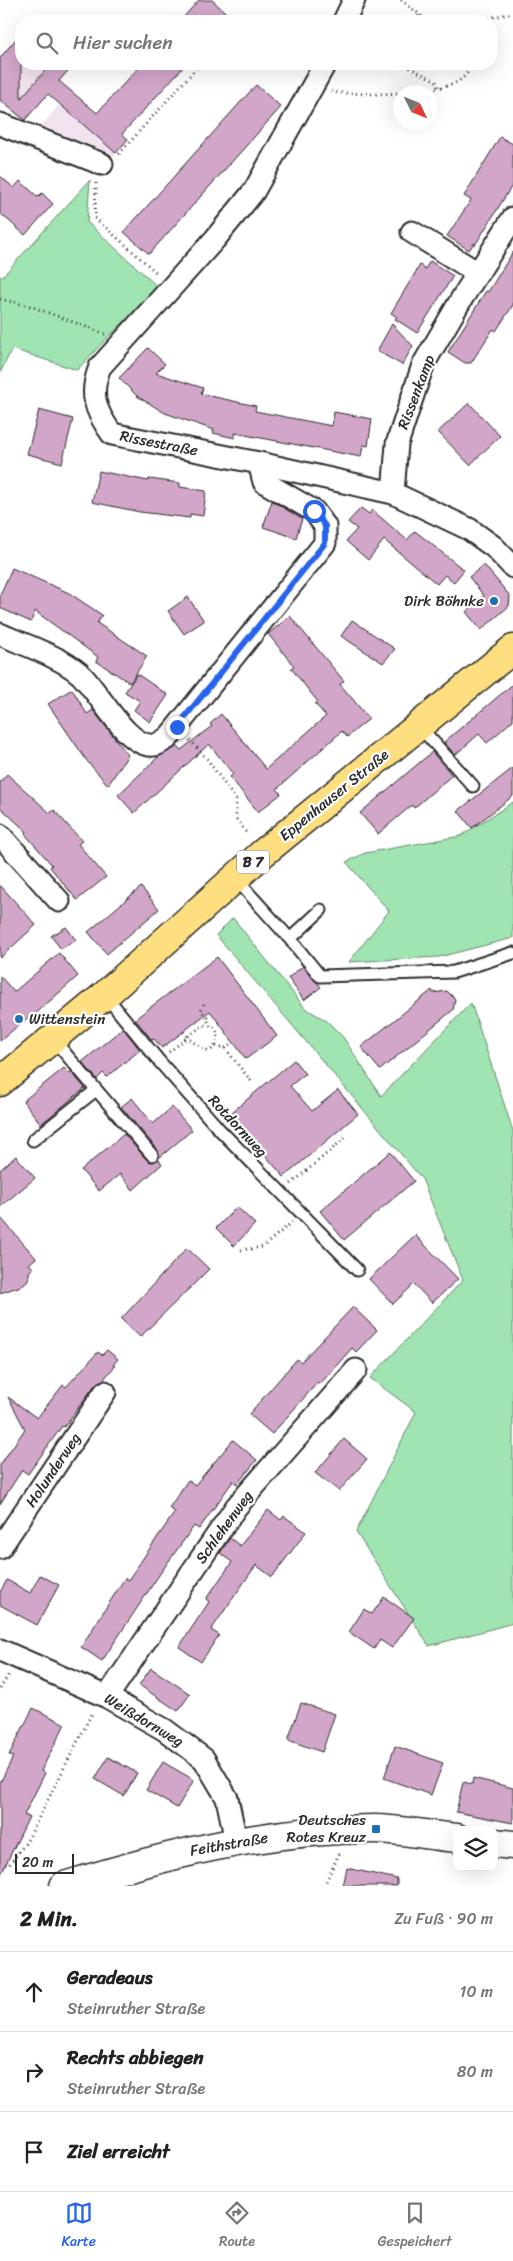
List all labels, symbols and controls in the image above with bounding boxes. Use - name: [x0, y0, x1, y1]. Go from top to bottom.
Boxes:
- search box: [15, 15, 498, 70]
- text: Hier suchen: [73, 26, 173, 59]
- icon: search: [33, 29, 61, 57]
- north arrow: [393, 85, 438, 130]
- street label: Rissenkamp: [390, 351, 442, 433]
- street label: Rissestraße: [118, 423, 201, 463]
- route start: [303, 500, 326, 523]
- place label: Dirk Böhnke: [404, 588, 484, 614]
- marker: Dirk Böhnke: [488, 595, 500, 607]
- route end: [166, 716, 189, 739]
- street label: Eppenhauser Straße: [273, 742, 395, 848]
- road number: B 7: [237, 850, 269, 874]
- place label: Wittenstein: [29, 1006, 105, 1032]
- marker: Wittenstein: [13, 1013, 25, 1025]
- street label: Rotdornweg: [202, 1089, 274, 1163]
- street label: Holunderweg: [18, 1427, 88, 1513]
- street label: Schlehenweg: [188, 1484, 260, 1569]
- street label: Weißdornweg: [99, 1686, 189, 1754]
- place label: Deutsches Rotes Kreuz: [287, 1807, 367, 1850]
- marker: Deutsches Rotes Kreuz: [370, 1823, 382, 1835]
- street label: Feithstraße: [188, 1824, 270, 1864]
- map controls: [453, 1826, 498, 1871]
- button: layers: [453, 1826, 498, 1871]
- text: 20 m: [22, 1850, 53, 1875]
- scale bar: [15, 1851, 74, 1874]
- text: 2 Min.: [20, 1900, 78, 1938]
- text: Zu Fuß · 90 m: [394, 1904, 493, 1933]
- text: Geradeaus: [67, 1961, 153, 1994]
- text: 10 m: [460, 1977, 493, 2006]
- icon: ahead: [20, 1978, 48, 2006]
- text: Steinruther Straße: [67, 1994, 205, 2023]
- text: Rechts abbiegen: [67, 2041, 204, 2074]
- text: 80 m: [457, 2057, 493, 2086]
- icon: right: [20, 2058, 48, 2086]
- text: Steinruther Straße: [67, 2074, 205, 2103]
- text: Ziel erreicht: [67, 2135, 170, 2168]
- icon: arrive: [20, 2138, 48, 2166]
- tab: Karte: [61, 2199, 96, 2254]
- tab: Route: [219, 2199, 255, 2254]
- tab: Gespeichert: [378, 2199, 452, 2254]

